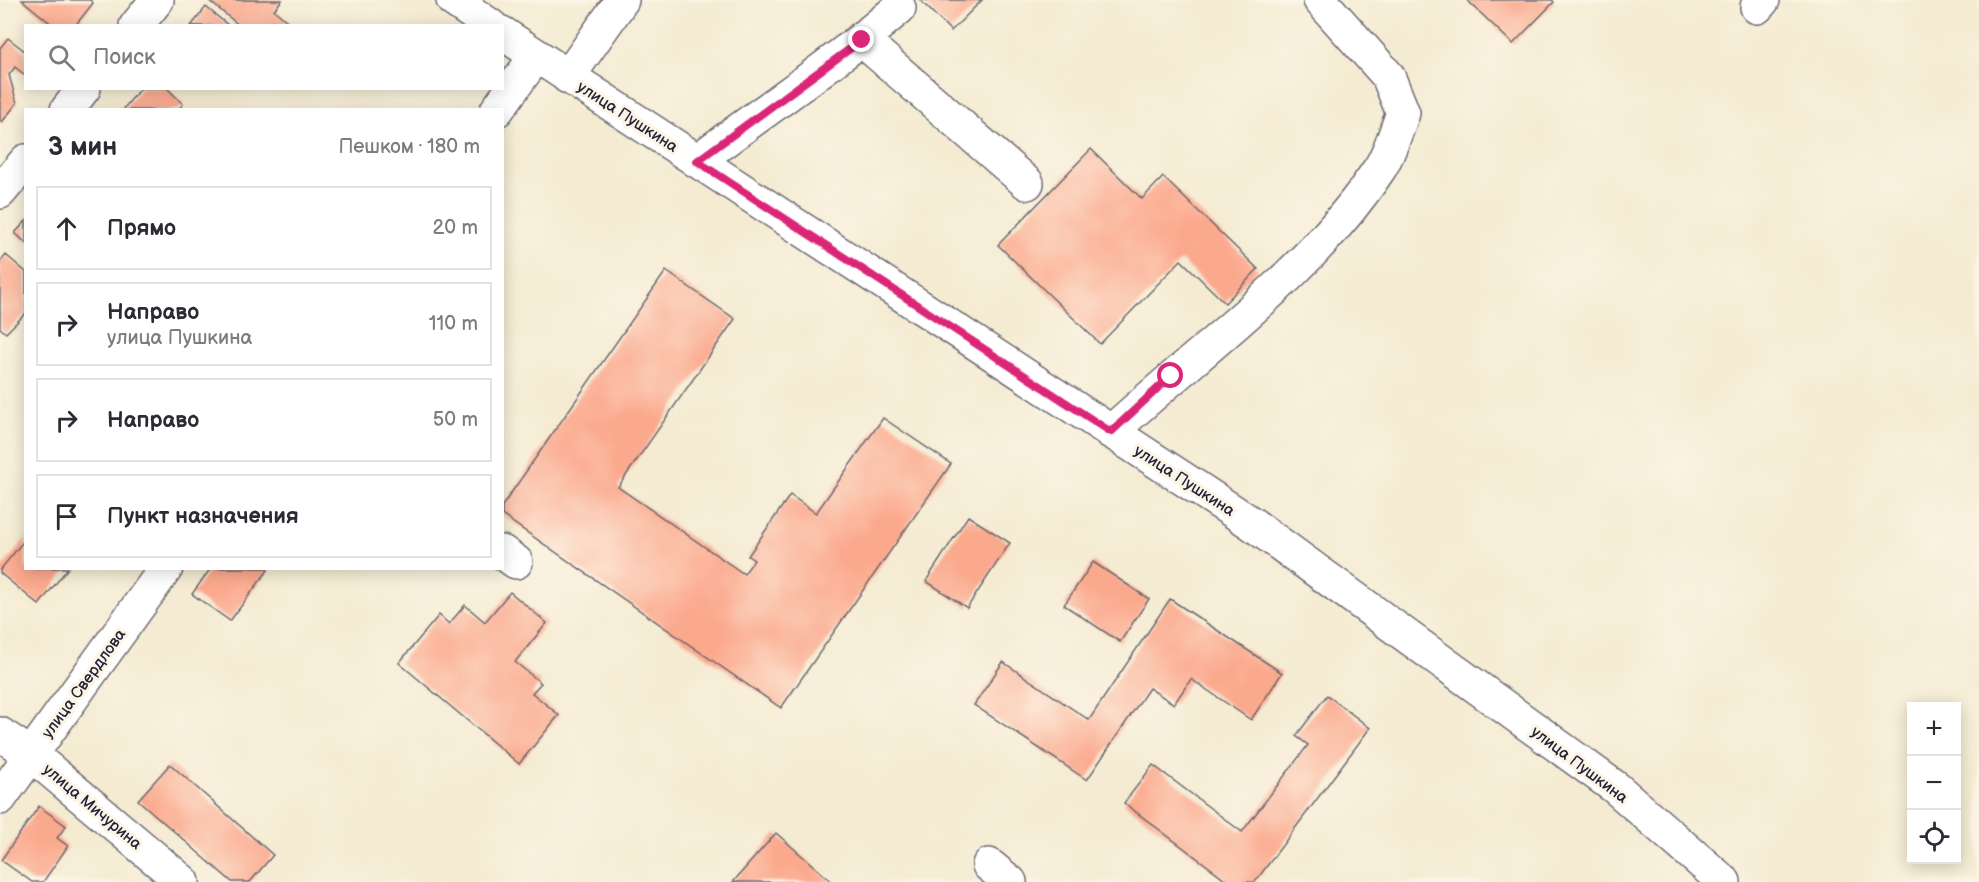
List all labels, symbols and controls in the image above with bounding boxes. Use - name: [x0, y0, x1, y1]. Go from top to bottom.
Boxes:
- search box: [24, 24, 504, 90]
- route end: [848, 26, 874, 52]
- icon: search: [45, 41, 78, 74]
- text: Поиск: [93, 44, 156, 71]
- street label: улица Пушкина: [573, 78, 682, 157]
- text: 3 мин: [48, 132, 117, 163]
- text: Пешком · 180 m: [338, 135, 480, 159]
- icon: ahead: [50, 212, 83, 245]
- text: Прямо: [107, 215, 176, 242]
- text: 20 m: [433, 216, 478, 240]
- text: Направо: [107, 299, 199, 326]
- icon: right: [50, 308, 83, 341]
- text: 110 m: [429, 312, 478, 336]
- text: улица Пушкина: [107, 326, 252, 350]
- route start: [1157, 362, 1183, 388]
- icon: right: [50, 404, 83, 437]
- text: Направо: [107, 407, 199, 434]
- text: 50 m: [433, 408, 478, 432]
- street label: улица Пушкина: [1130, 442, 1239, 521]
- icon: arrive: [50, 500, 83, 533]
- text: Пункт назначения: [107, 503, 299, 530]
- street label: улица Свердлова: [38, 625, 131, 742]
- map controls: [1907, 702, 1961, 864]
- button: +: [1907, 702, 1961, 756]
- street label: улица Пушкина: [1527, 723, 1632, 808]
- button: −: [1907, 756, 1961, 810]
- street label: улица Мичурина: [39, 760, 146, 854]
- button: locate: [1907, 810, 1961, 864]

